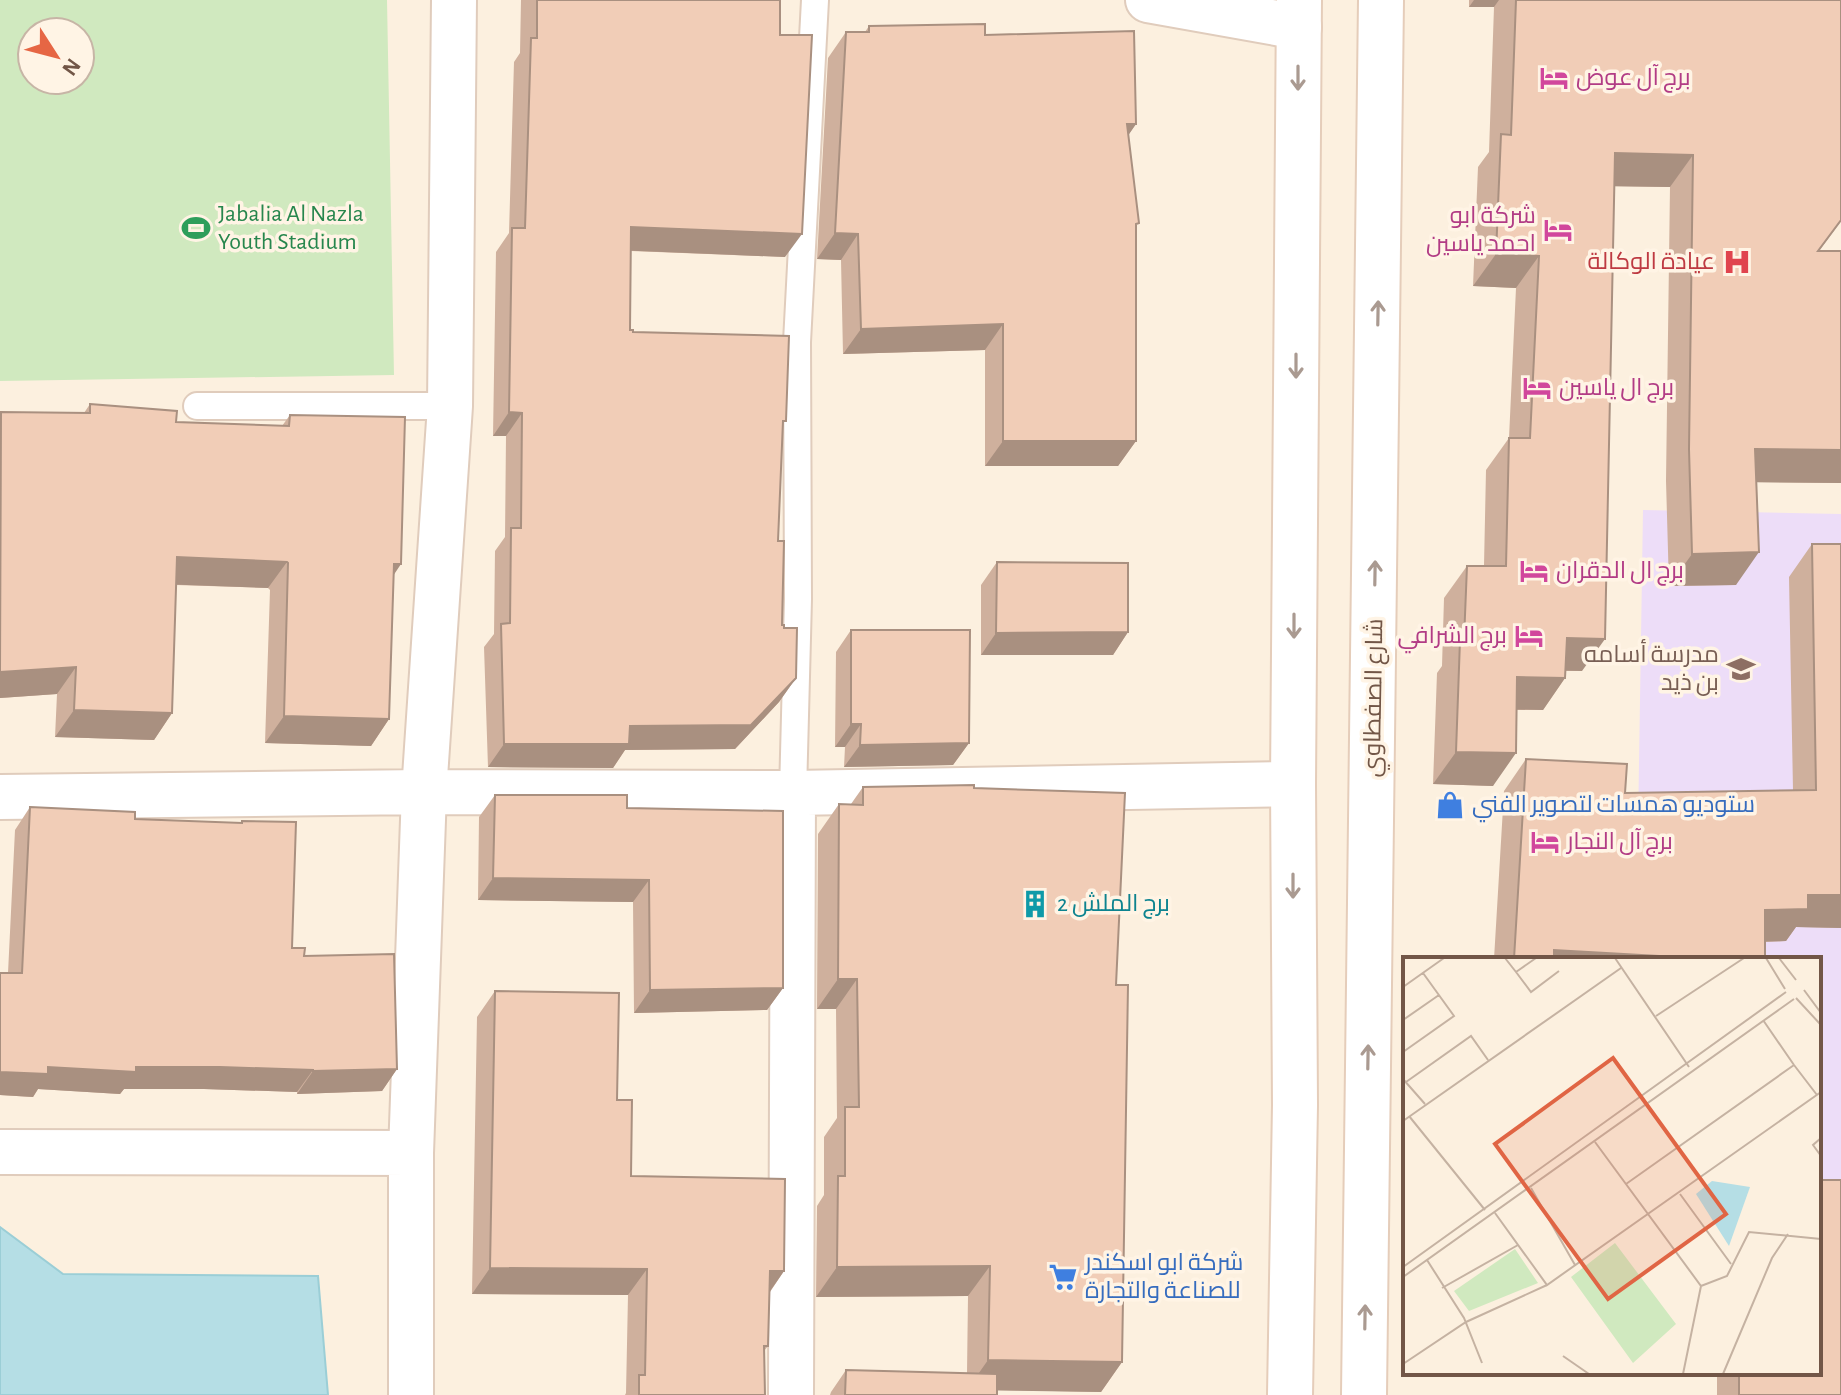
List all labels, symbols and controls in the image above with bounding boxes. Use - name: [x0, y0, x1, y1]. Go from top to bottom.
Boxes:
- north arrow: [16, 16, 96, 96]
- text: N: [58, 55, 85, 80]
- hotel icon: برج آل عوض: [1539, 63, 1569, 93]
- one-way arrow: [1290, 64, 1306, 91]
- place label: برج آل عوض: [1576, 64, 1691, 93]
- place label: Jabalia Al Nazla Youth Stadium: [218, 202, 364, 254]
- place label: شركة ابو احمد ياسين: [1426, 203, 1536, 257]
- sports icon: Jabalia Al Nazla Youth Stadium: [181, 213, 211, 243]
- hotel icon: شركة ابو احمد ياسين: [1543, 215, 1573, 245]
- hospital icon: عيادة الوكالة: [1722, 247, 1752, 277]
- place label: عيادة الوكالة: [1588, 250, 1715, 274]
- one-way arrow: [1370, 300, 1386, 327]
- one-way arrow: [1288, 352, 1304, 379]
- hotel icon: برج ال ياسين: [1522, 373, 1552, 403]
- place label: برج ال ياسين: [1559, 376, 1674, 403]
- hotel icon: برج ال الدقران: [1519, 556, 1549, 586]
- place label: برج ال الدقران: [1556, 559, 1684, 586]
- one-way arrow: [1367, 560, 1383, 587]
- one-way arrow: [1286, 612, 1302, 639]
- street label: شارع الصفطاوي: [1360, 618, 1392, 778]
- hotel icon: برج الشرافي: [1514, 621, 1544, 651]
- place label: برج الشرافي: [1398, 623, 1507, 654]
- place label: مدرسة أسامه بن ذيد: [1584, 638, 1719, 696]
- school or university icon: مدرسة أسامه بن ذيد: [1726, 654, 1756, 684]
- shop icon: ستوديو همسات لتصوير الفني: [1435, 790, 1465, 820]
- place label: ستوديو همسات لتصوير الفني: [1472, 793, 1755, 823]
- hotel icon: برج آل النجار: [1530, 827, 1560, 857]
- place label: برج آل النجار: [1565, 828, 1673, 857]
- one-way arrow: [1286, 872, 1301, 899]
- building icon: برج الملش 2: [1020, 889, 1050, 919]
- place label: برج الملش 2: [1057, 891, 1170, 919]
- inset map: [1403, 957, 1821, 1375]
- one-way arrow: [1361, 1044, 1376, 1071]
- place label: شركة ابو اسكندر للصناعة والتجارة: [1083, 1250, 1243, 1303]
- supermarket icon: شركة ابو اسكندر للصناعة والتجارة: [1048, 1262, 1078, 1292]
- one-way arrow: [1357, 1304, 1372, 1331]

